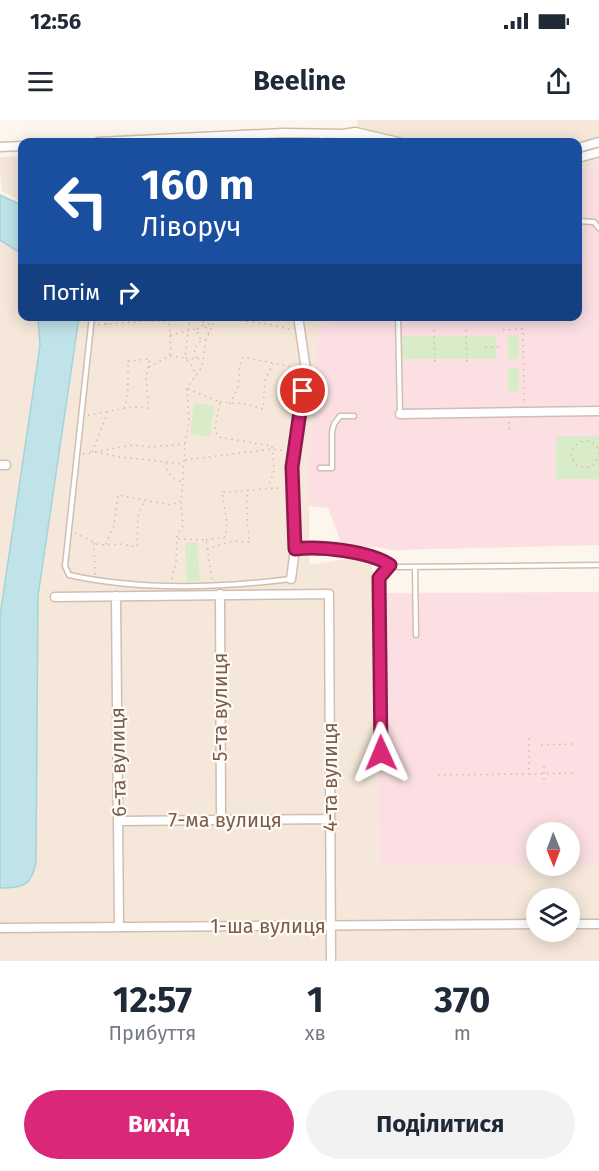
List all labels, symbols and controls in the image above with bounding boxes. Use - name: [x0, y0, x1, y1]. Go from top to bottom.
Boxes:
- text: 12:56: [30, 8, 81, 35]
- icon: menu: [24, 65, 57, 98]
- text: Beeline: [253, 65, 346, 97]
- icon: share: [542, 65, 575, 98]
- text: 160 m: [141, 160, 254, 210]
- icon: left: [42, 162, 120, 240]
- text: Ліворуч: [141, 211, 241, 243]
- icon: right: [112, 276, 145, 309]
- text: Потім: [42, 279, 100, 306]
- pin: [277, 365, 328, 416]
- icon: arrive: [286, 374, 319, 407]
- street label: 5-та вулиця: [208, 653, 232, 761]
- street label: 6-та вулиця: [105, 707, 131, 817]
- position arrow: [349, 721, 413, 785]
- street label: 4-та вулиця: [318, 722, 342, 832]
- street label: 7-ма вулиця: [168, 808, 282, 832]
- north arrow: [526, 822, 580, 876]
- map controls: [526, 822, 580, 942]
- button: layers: [526, 888, 580, 942]
- street label: 1-ша вулиця: [210, 914, 326, 938]
- text: 12:57: [113, 978, 192, 1022]
- text: 1: [307, 978, 324, 1022]
- text: 370: [434, 978, 490, 1022]
- text: Прибуття: [109, 1021, 196, 1045]
- text: хв: [305, 1021, 326, 1045]
- text: m: [454, 1021, 471, 1045]
- button: Вихід: [24, 1090, 294, 1159]
- button: Поділитися: [306, 1090, 575, 1159]

